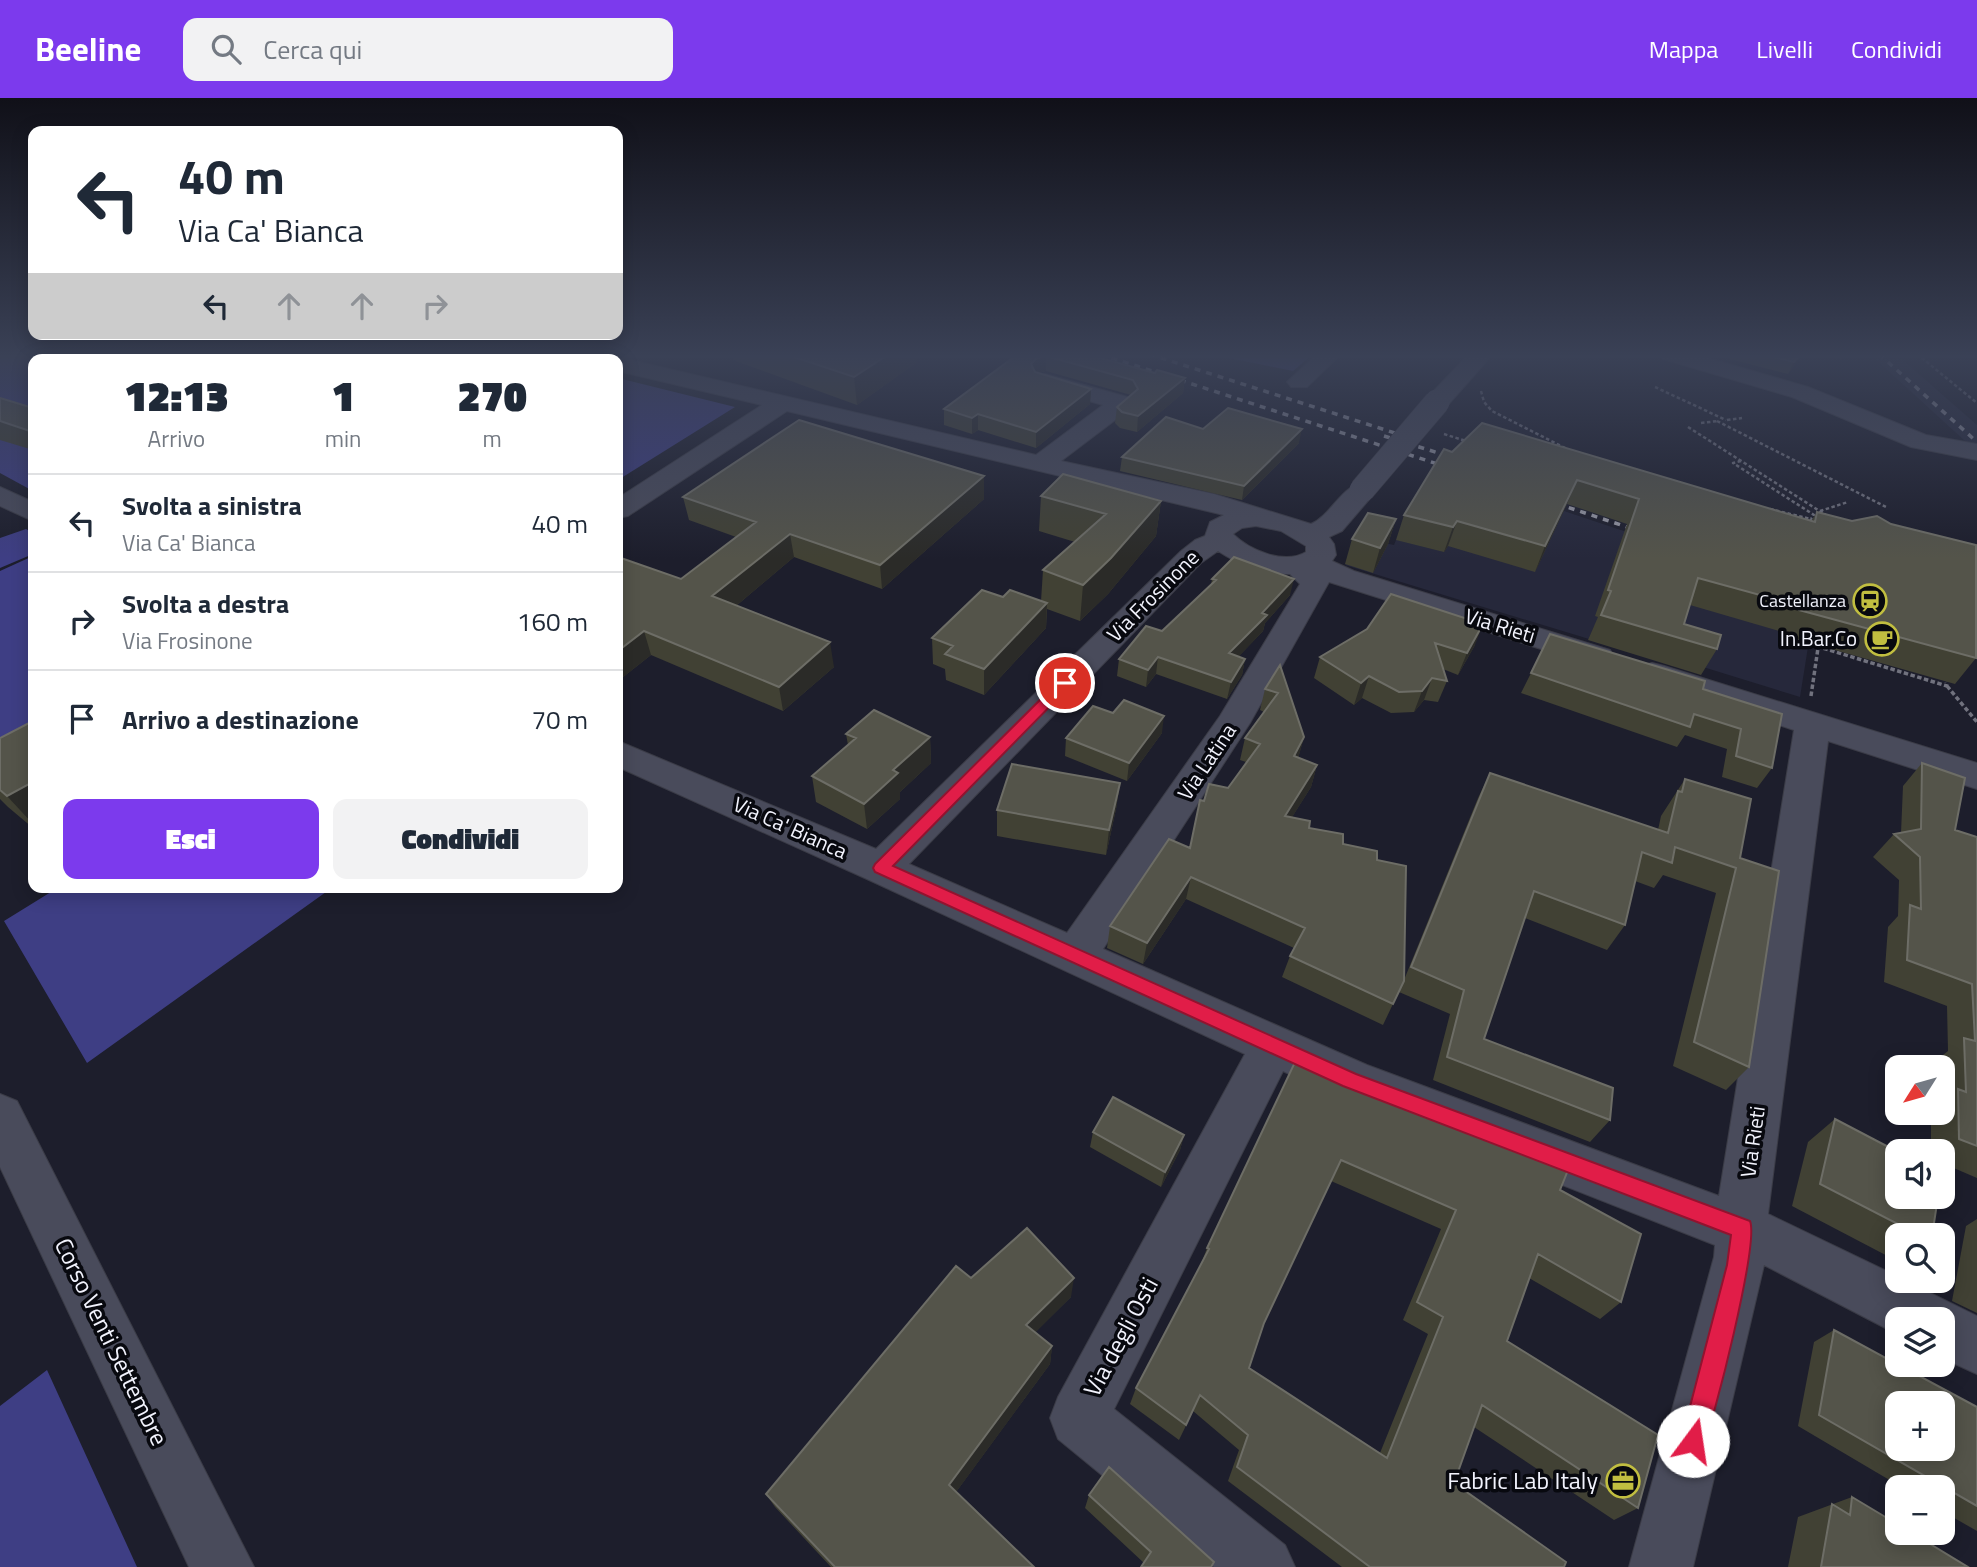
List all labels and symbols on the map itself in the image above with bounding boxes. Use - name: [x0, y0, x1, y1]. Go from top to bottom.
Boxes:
- street label: Via Frosinone: [1099, 542, 1206, 649]
- station icon: Castellanza: [1851, 582, 1889, 620]
- place label: Castellanza: [1759, 587, 1846, 614]
- street label: Via Rieti: [1461, 599, 1539, 651]
- cafe icon: In.Bar.Co: [1863, 620, 1901, 658]
- place label: In.Bar.Co: [1780, 622, 1857, 654]
- pin: [1035, 653, 1095, 713]
- street label: Via Latina: [1169, 716, 1244, 806]
- street label: Via Ca' Bianca: [728, 788, 853, 867]
- north arrow: [1885, 1055, 1955, 1125]
- street label: Via Rieti: [1731, 1104, 1773, 1180]
- street label: Corso Venti Settembre: [46, 1232, 178, 1451]
- street label: Via degli Osti: [1074, 1270, 1167, 1403]
- position arrow: [1656, 1404, 1730, 1478]
- place label: Fabric Lab Italy: [1447, 1462, 1598, 1498]
- office icon: Fabric Lab Italy: [1604, 1462, 1642, 1500]

